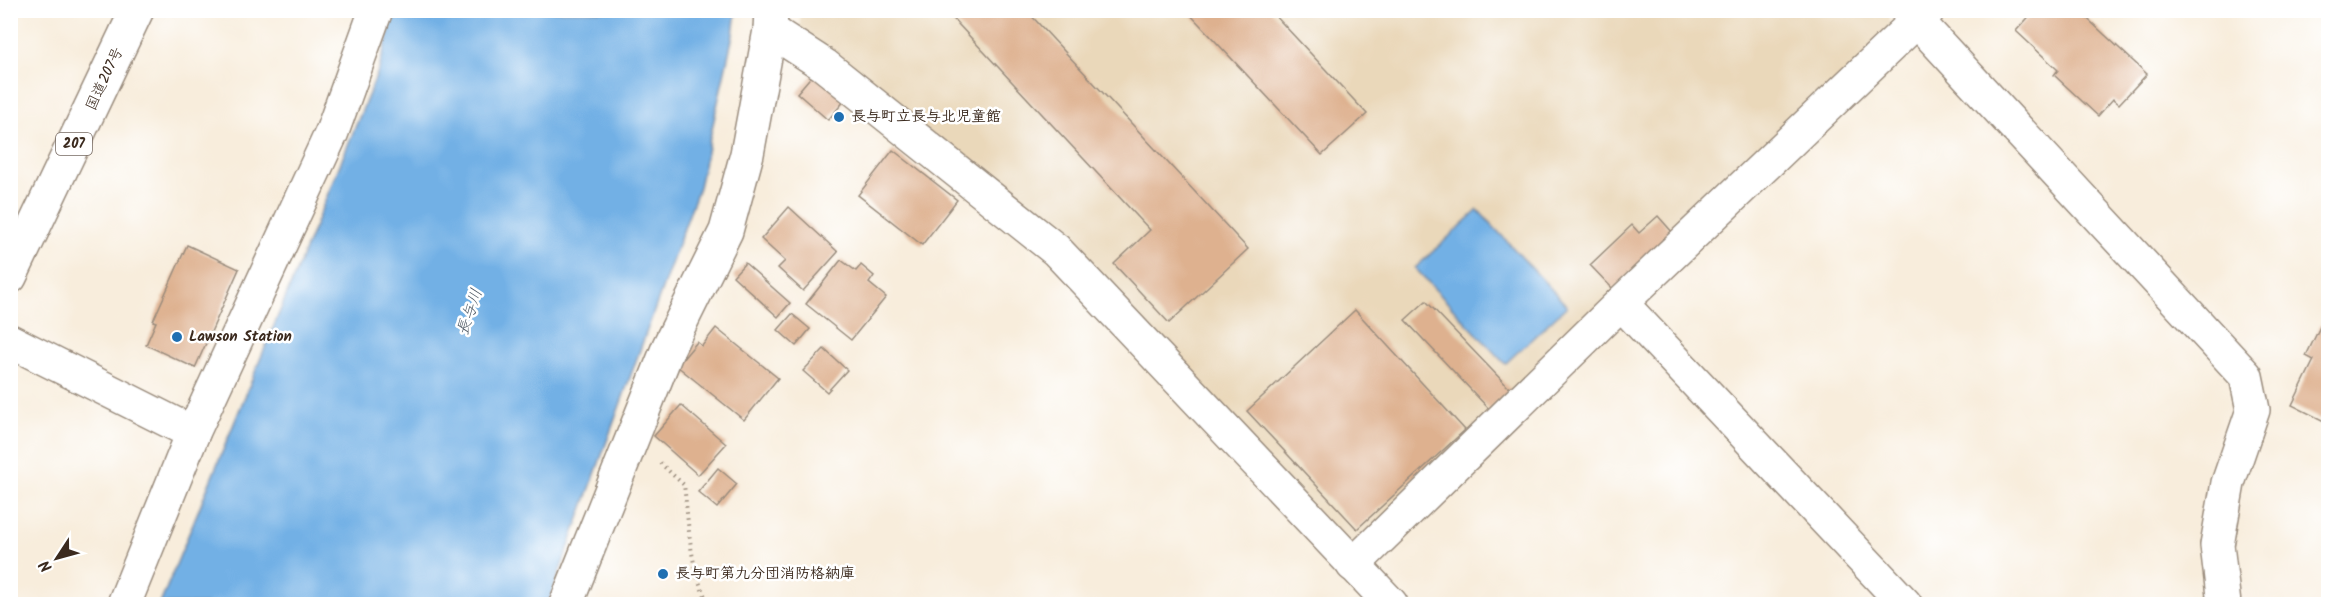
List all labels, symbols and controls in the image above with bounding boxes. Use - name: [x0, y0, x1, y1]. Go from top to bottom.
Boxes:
- street label: 国道207号: [80, 43, 130, 115]
- place label: 長与町立長与北児童館: [851, 105, 1001, 129]
- marker: 長与町立長与北児童館: [832, 110, 846, 124]
- road number: 207: [56, 133, 92, 155]
- water label: 長与川: [450, 285, 490, 339]
- place label: Lawson Station: [189, 325, 292, 349]
- marker: Lawson Station: [170, 330, 184, 344]
- north arrow: [27, 528, 87, 588]
- text: N: [33, 554, 59, 577]
- place label: 長与町第九分団消防格納庫: [675, 562, 855, 586]
- marker: 長与町第九分団消防格納庫: [656, 567, 670, 581]

